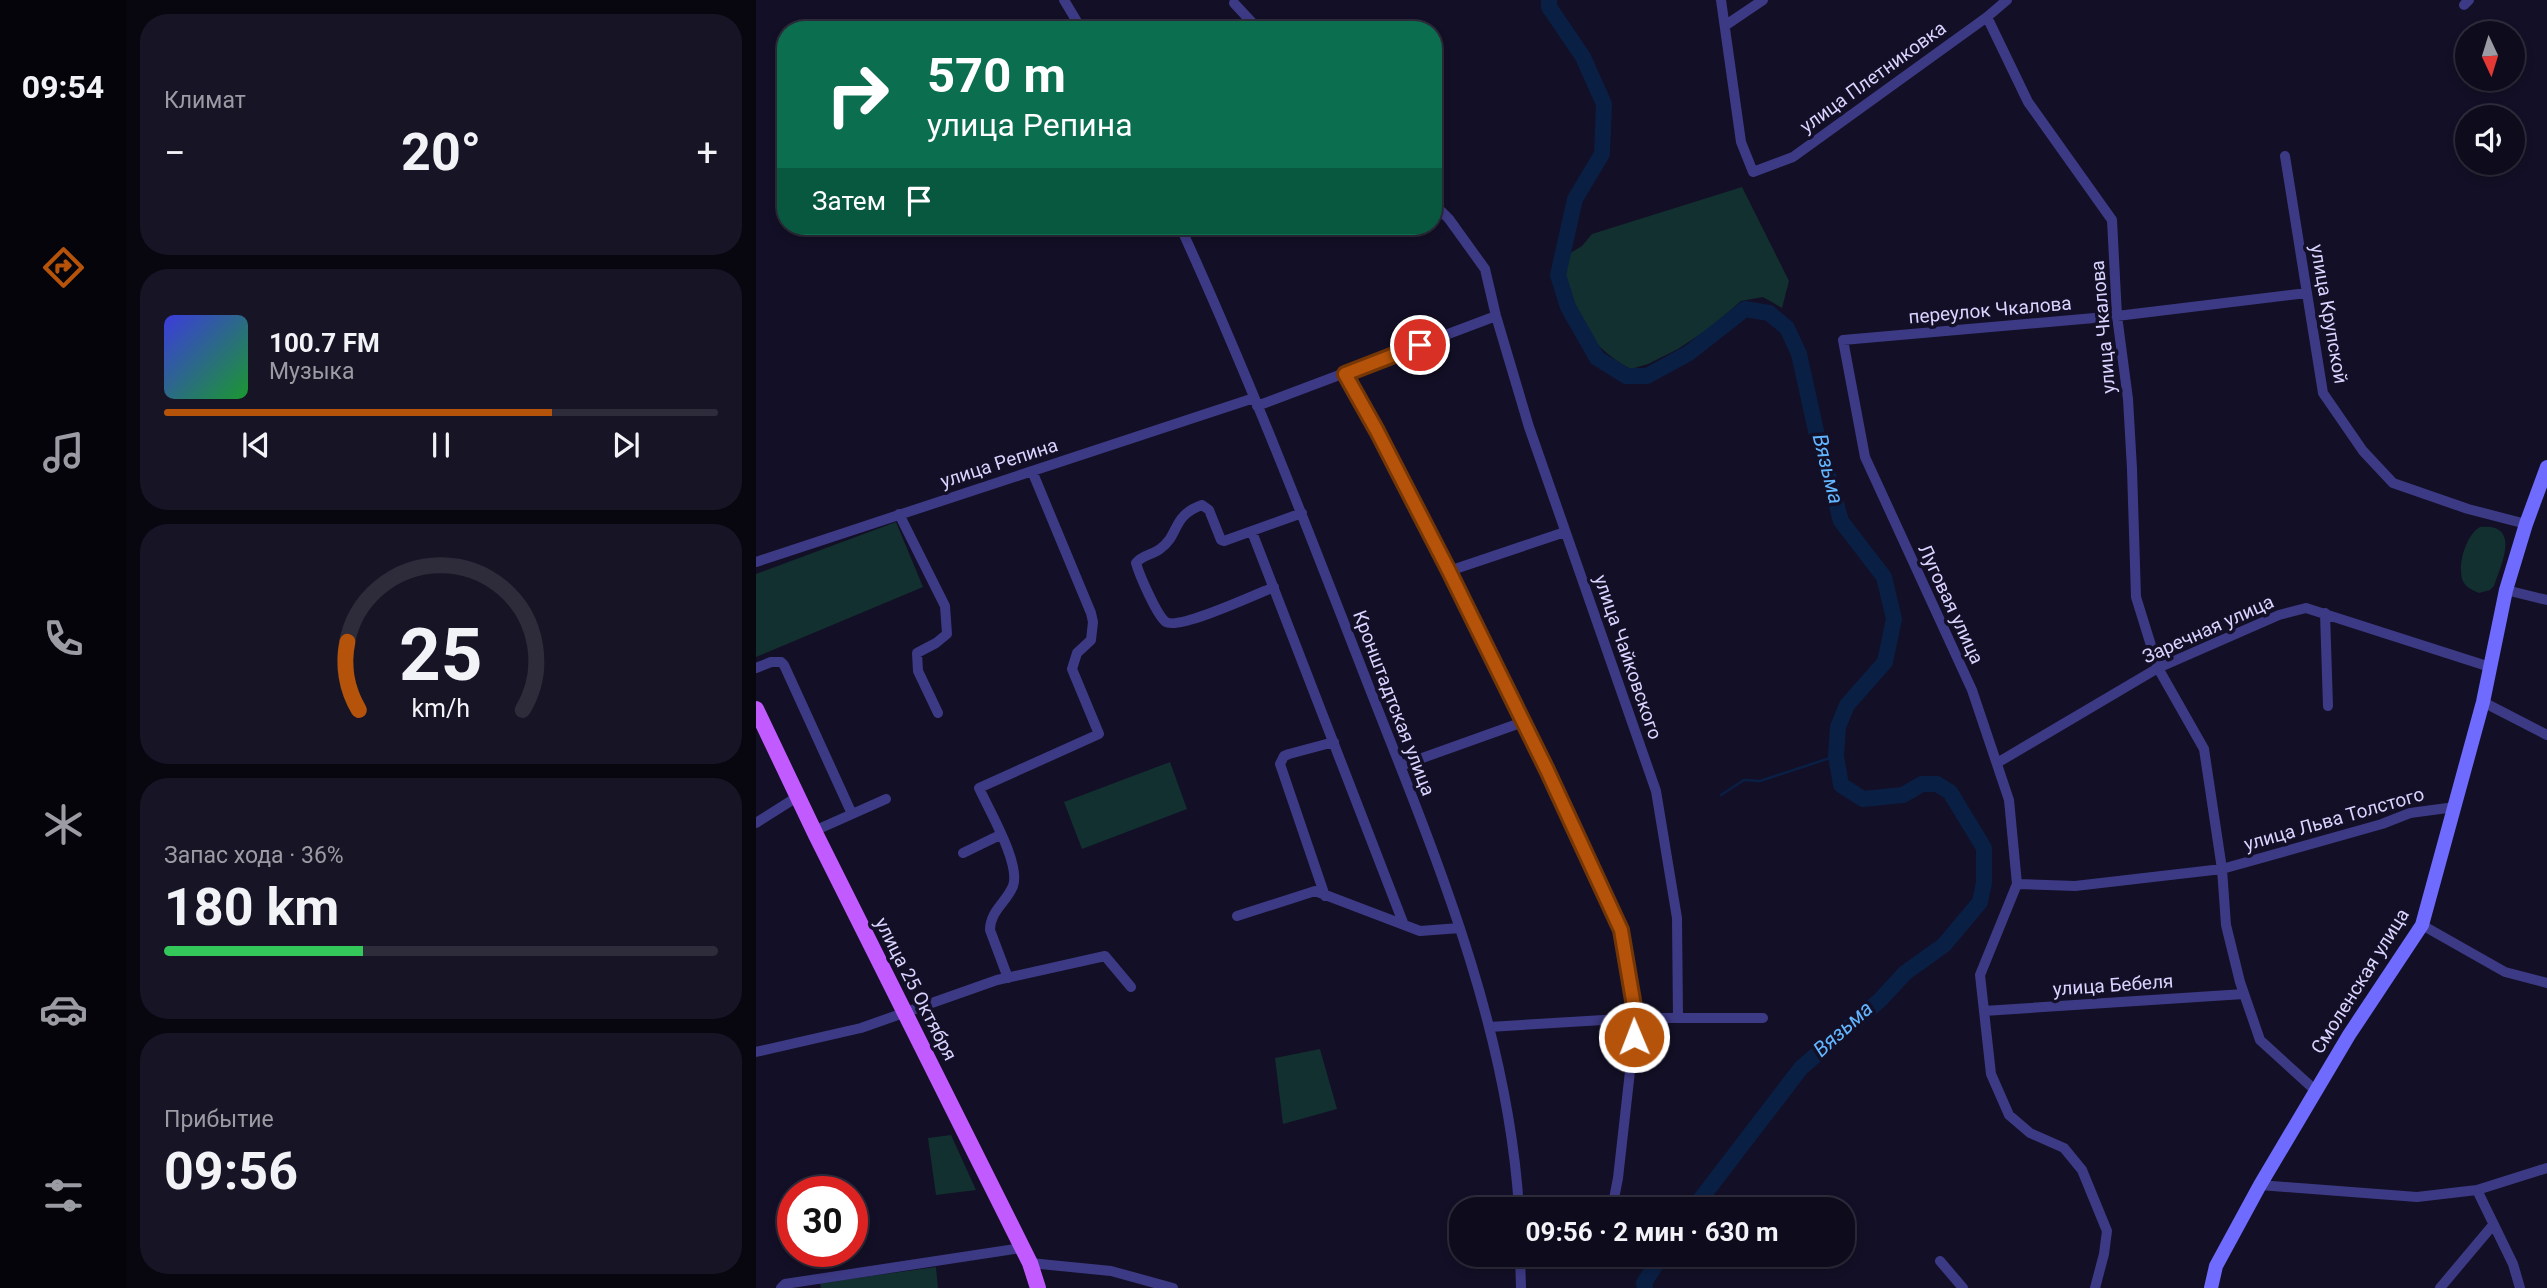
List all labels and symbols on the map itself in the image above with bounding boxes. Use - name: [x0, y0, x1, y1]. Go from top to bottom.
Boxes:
- street label: улица Плетниковка: [1796, 16, 1950, 138]
- north arrow: [2455, 21, 2525, 91]
- street label: улица Крупской: [2305, 242, 2353, 386]
- street label: улица Чкалова: [2086, 259, 2120, 395]
- street label: переулок Чкалова: [1907, 291, 2073, 329]
- pin: [1390, 315, 1450, 375]
- water label: Вязьма: [1808, 431, 1848, 507]
- street label: улица Репина: [937, 433, 1061, 493]
- street label: Луговая улица: [1913, 540, 1989, 668]
- street label: улица Чайковского: [1589, 572, 1667, 742]
- street label: Заречная улица: [2139, 590, 2277, 668]
- street label: Кронштадтская улица: [1348, 607, 1440, 799]
- street label: улица Льва Толстого: [2241, 782, 2427, 856]
- street label: Смоленская улица: [2306, 904, 2414, 1058]
- street label: улица 25 Октября: [870, 914, 962, 1064]
- street label: улица Бебеля: [2052, 969, 2174, 1001]
- water label: Вязьма: [1808, 996, 1878, 1062]
- position arrow: [1597, 1000, 1671, 1074]
- speed limit sign: 30: [777, 1176, 868, 1267]

